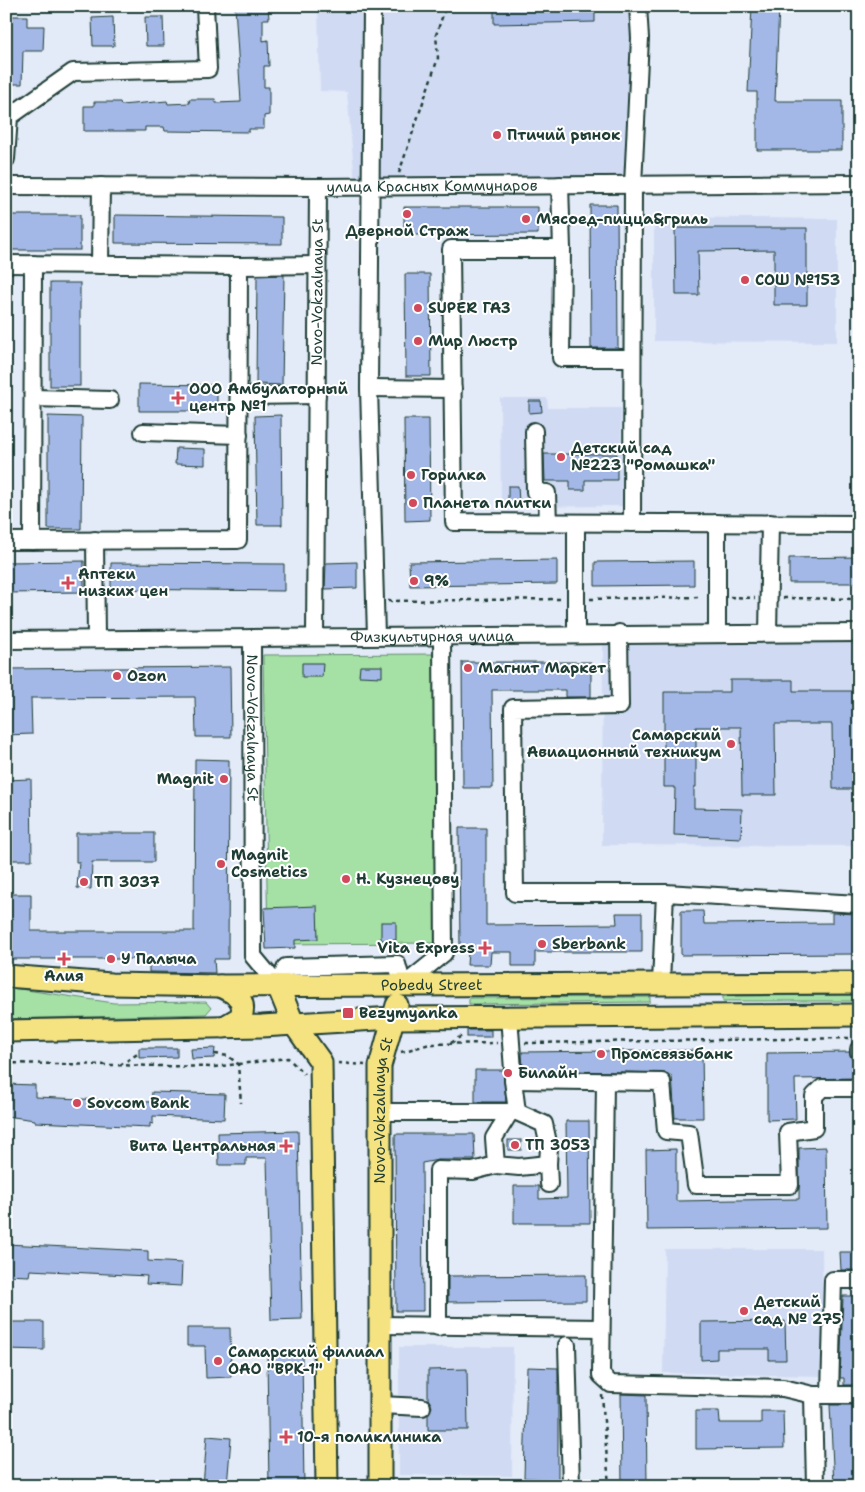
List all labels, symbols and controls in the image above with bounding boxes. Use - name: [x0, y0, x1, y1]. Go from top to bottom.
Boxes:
- place label: Птичий рынок: [507, 125, 621, 145]
- marker: Птичий рынок: [491, 129, 503, 141]
- street label: улица Красных Коммунаров: [326, 175, 538, 197]
- marker: Дверной Страж: [401, 208, 413, 220]
- place label: Мясоед-пицца&гриль: [536, 209, 708, 229]
- marker: Мясоед-пицца&гриль: [520, 213, 532, 225]
- street label: Novo-Vokzalnaya St: [307, 218, 328, 366]
- place label: Дверной Страж: [345, 221, 469, 241]
- place label: СОШ №153: [755, 270, 840, 290]
- marker: СОШ №153: [739, 274, 751, 286]
- place label: SUPER ГАЗ: [428, 298, 510, 318]
- marker: SUPER ГАЗ: [412, 302, 424, 314]
- place label: Мир Люстр: [428, 331, 517, 351]
- marker: Мир Люстр: [412, 335, 424, 347]
- place label: ООО Амбулаторный центр №1: [189, 379, 348, 416]
- marker: ООО Амбулаторный центр №1: [171, 391, 185, 405]
- place label: Детский сад №223 "Ромашка": [571, 438, 716, 475]
- marker: Детский сад №223 "Ромашка": [555, 451, 567, 463]
- place label: Горилка: [421, 465, 487, 485]
- marker: Горилка: [405, 469, 417, 481]
- place label: Планета плитки: [423, 493, 552, 513]
- marker: Планета плитки: [407, 497, 419, 509]
- place label: Аптеки низких цен: [78, 564, 168, 601]
- place label: 9%: [424, 571, 449, 591]
- marker: 9%: [408, 575, 420, 587]
- marker: Аптеки низких цен: [62, 577, 74, 589]
- street label: Физкультурная улица: [350, 626, 514, 647]
- street label: Novo-Vokzalnaya St: [242, 654, 263, 802]
- place label: Магнит Маркет: [478, 658, 606, 678]
- marker: Магнит Маркет: [462, 662, 474, 674]
- place label: Ozon: [127, 666, 167, 686]
- marker: Ozon: [111, 670, 123, 682]
- place label: Самарский Авиационный техникум: [527, 725, 722, 762]
- marker: Самарский Авиационный техникум: [725, 738, 737, 750]
- place label: Magnit: [157, 769, 214, 789]
- marker: Magnit: [218, 773, 230, 785]
- place label: Magnit Cosmetics: [231, 845, 308, 882]
- marker: Magnit Cosmetics: [215, 858, 227, 870]
- place label: Н. Кузнецову: [356, 869, 459, 889]
- place label: ТП 3037: [94, 872, 160, 892]
- marker: Н. Кузнецову: [340, 873, 352, 885]
- marker: ТП 3037: [78, 876, 90, 888]
- place label: Sberbank: [552, 934, 626, 954]
- place label: Vita Express: [377, 938, 475, 958]
- marker: Sberbank: [536, 938, 548, 950]
- marker: Vita Express: [479, 942, 491, 954]
- place label: У Палыча: [121, 949, 197, 969]
- marker: Алия: [58, 953, 70, 965]
- marker: У Палыча: [105, 953, 117, 965]
- place label: Алия: [44, 966, 84, 986]
- street label: Pobedy Street: [381, 975, 483, 995]
- place label: Bezymyanka: [359, 1003, 458, 1023]
- marker: Bezymyanka: [341, 1006, 355, 1020]
- street label: Novo-Vokzalnaya St: [370, 1035, 398, 1184]
- place label: Промсвязьбанк: [611, 1044, 734, 1064]
- marker: Промсвязьбанк: [595, 1048, 607, 1060]
- place label: Билайн: [518, 1063, 578, 1083]
- marker: Билайн: [502, 1067, 514, 1079]
- place label: Sovcom Bank: [87, 1093, 190, 1113]
- marker: Sovcom Bank: [71, 1097, 83, 1109]
- place label: ТП 3053: [525, 1135, 590, 1155]
- place label: Вита Центральная: [130, 1136, 276, 1156]
- marker: ТП 3053: [509, 1139, 521, 1151]
- marker: Вита Центральная: [280, 1140, 292, 1152]
- place label: Детский сад № 275: [754, 1292, 841, 1329]
- marker: Детский сад № 275: [738, 1305, 750, 1317]
- place label: Самарский филиал ОАО "ВРК-1": [228, 1342, 384, 1379]
- marker: Самарский филиал ОАО "ВРК-1": [212, 1355, 224, 1367]
- place label: 10-я поликлиника: [297, 1427, 442, 1447]
- marker: 10-я поликлиника: [279, 1430, 293, 1444]

